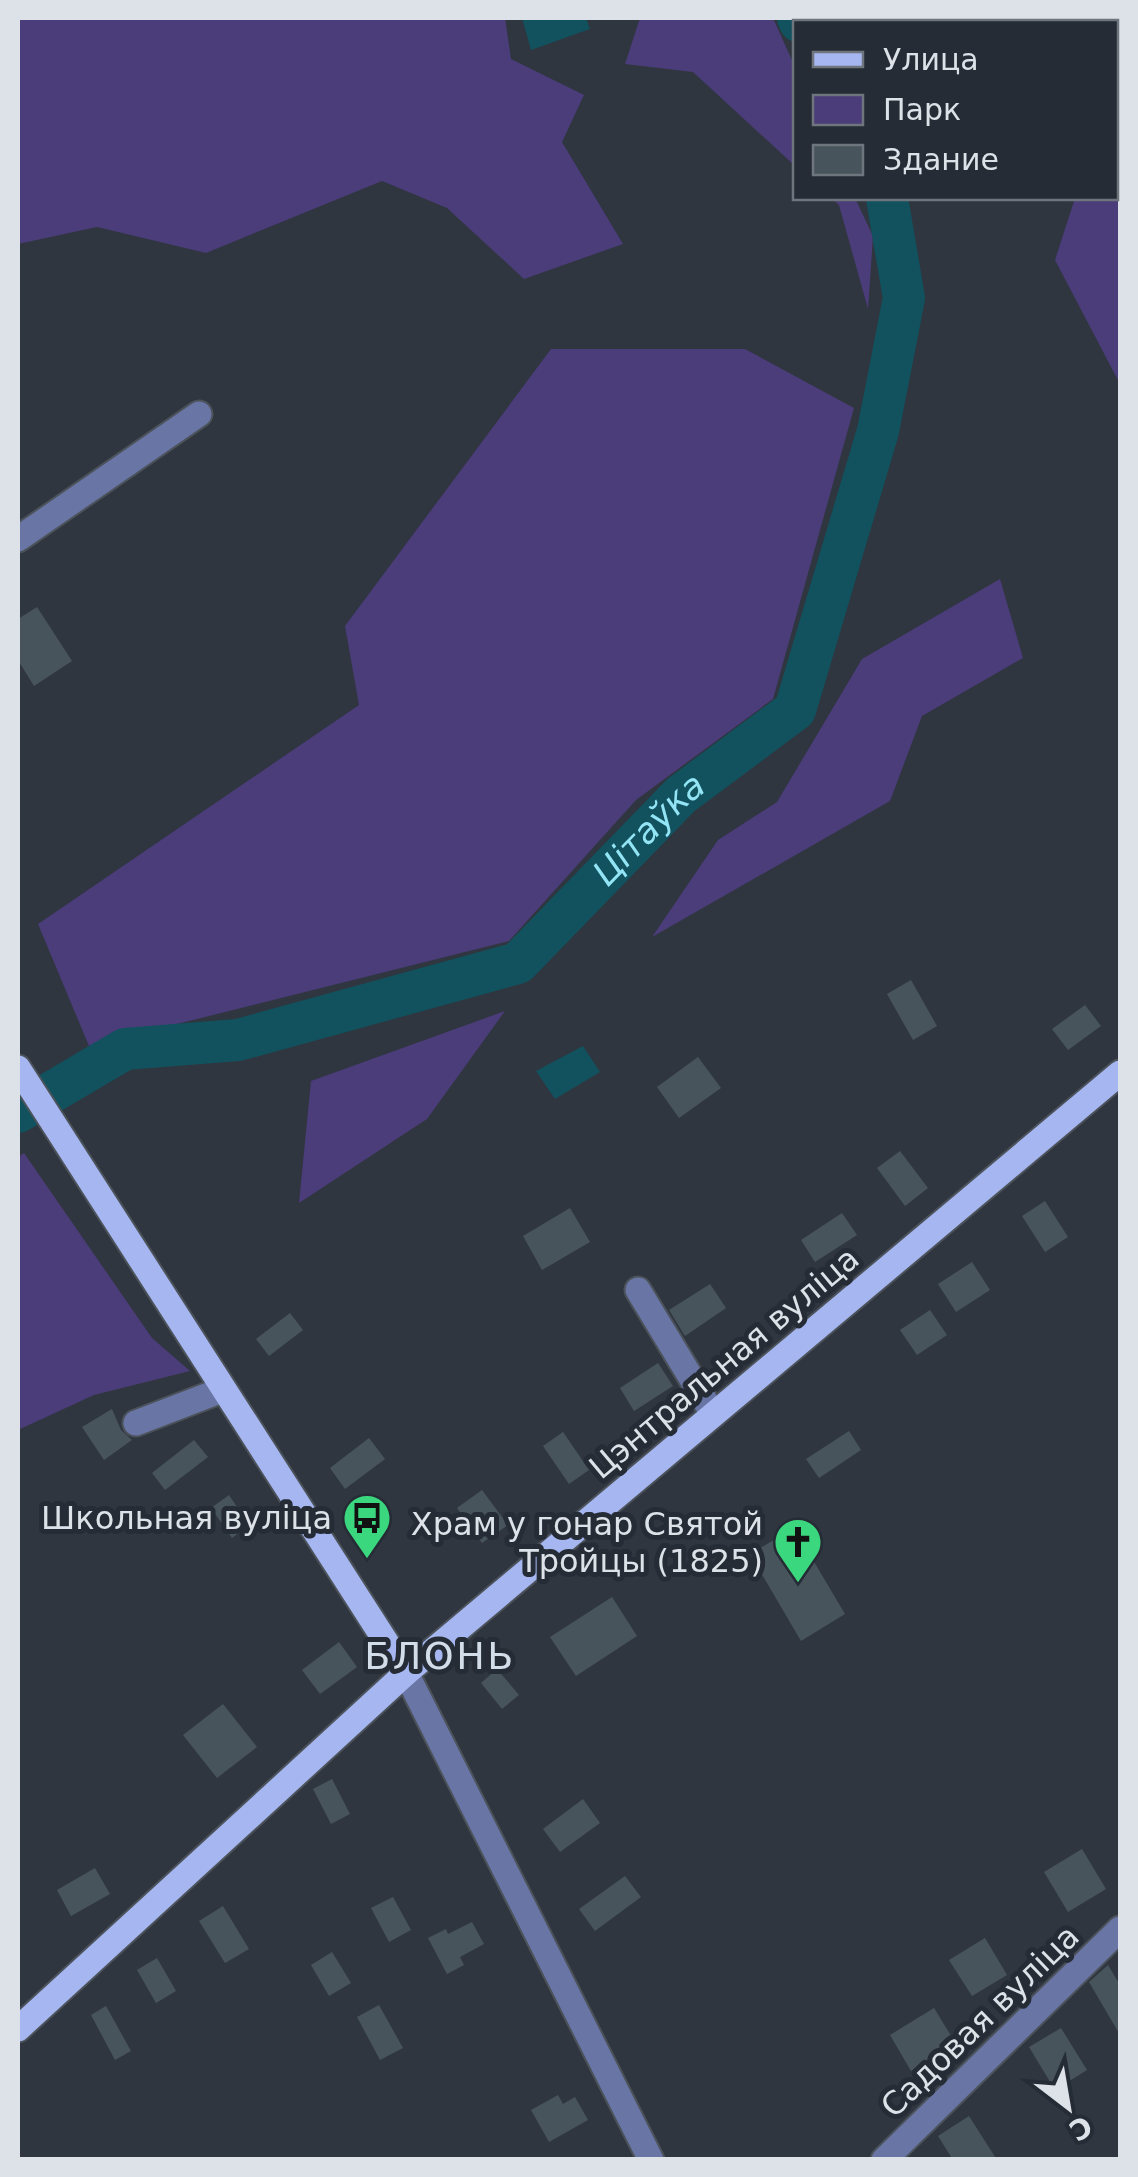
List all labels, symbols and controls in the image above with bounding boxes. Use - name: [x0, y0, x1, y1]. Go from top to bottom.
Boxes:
- legend: [793, 20, 1118, 200]
- text: Улица: [883, 42, 979, 77]
- text: Парк: [883, 92, 961, 127]
- text: Здание: [883, 142, 999, 177]
- water label: Цітаўка: [584, 765, 712, 894]
- street label: Цэнтральная вуліца: [582, 1239, 866, 1487]
- bus stop icon: Школьная вуліца: [341, 1492, 393, 1560]
- place label: Школьная вуліца: [41, 1499, 332, 1537]
- place label: Храм у гонар Святой Тройцы (1825): [411, 1505, 763, 1580]
- church icon: Храм у гонар Святой Тройцы (1825): [772, 1516, 824, 1584]
- district label: БЛОНЬ: [364, 1634, 516, 1678]
- street label: Садовая вуліца: [873, 1917, 1087, 2125]
- north arrow: [1018, 2057, 1118, 2157]
- text: С: [1063, 2109, 1098, 2147]

